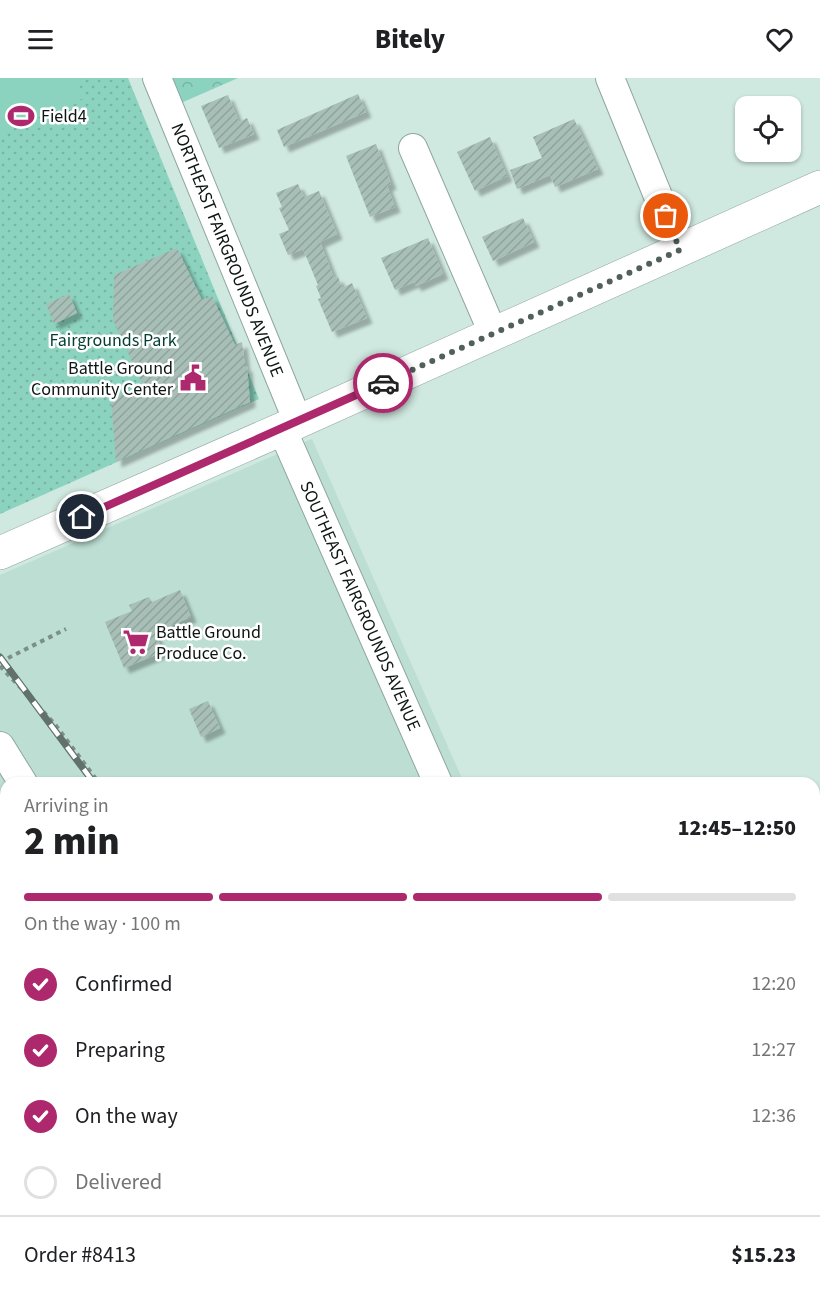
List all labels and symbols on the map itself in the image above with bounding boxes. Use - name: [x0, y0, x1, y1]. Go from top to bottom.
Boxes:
- sports icon: Field4: [6, 101, 36, 131]
- place label: Field4: [41, 104, 87, 129]
- street label: NORTHEAST FAIRGROUNDS AVENUE: [165, 119, 289, 381]
- pin: [640, 190, 691, 241]
- park label: Fairgrounds Park: [49, 328, 177, 353]
- courier: [353, 353, 413, 413]
- place label: Battle Ground Community Center: [31, 356, 174, 402]
- public building icon: Battle Ground Community Center: [178, 363, 208, 393]
- street label: SOUTHEAST FAIRGROUNDS AVENUE: [293, 477, 427, 735]
- pin: [56, 491, 107, 542]
- place label: Battle Ground Produce Co.: [156, 620, 261, 666]
- supermarket icon: Battle Ground Produce Co.: [121, 627, 151, 657]

